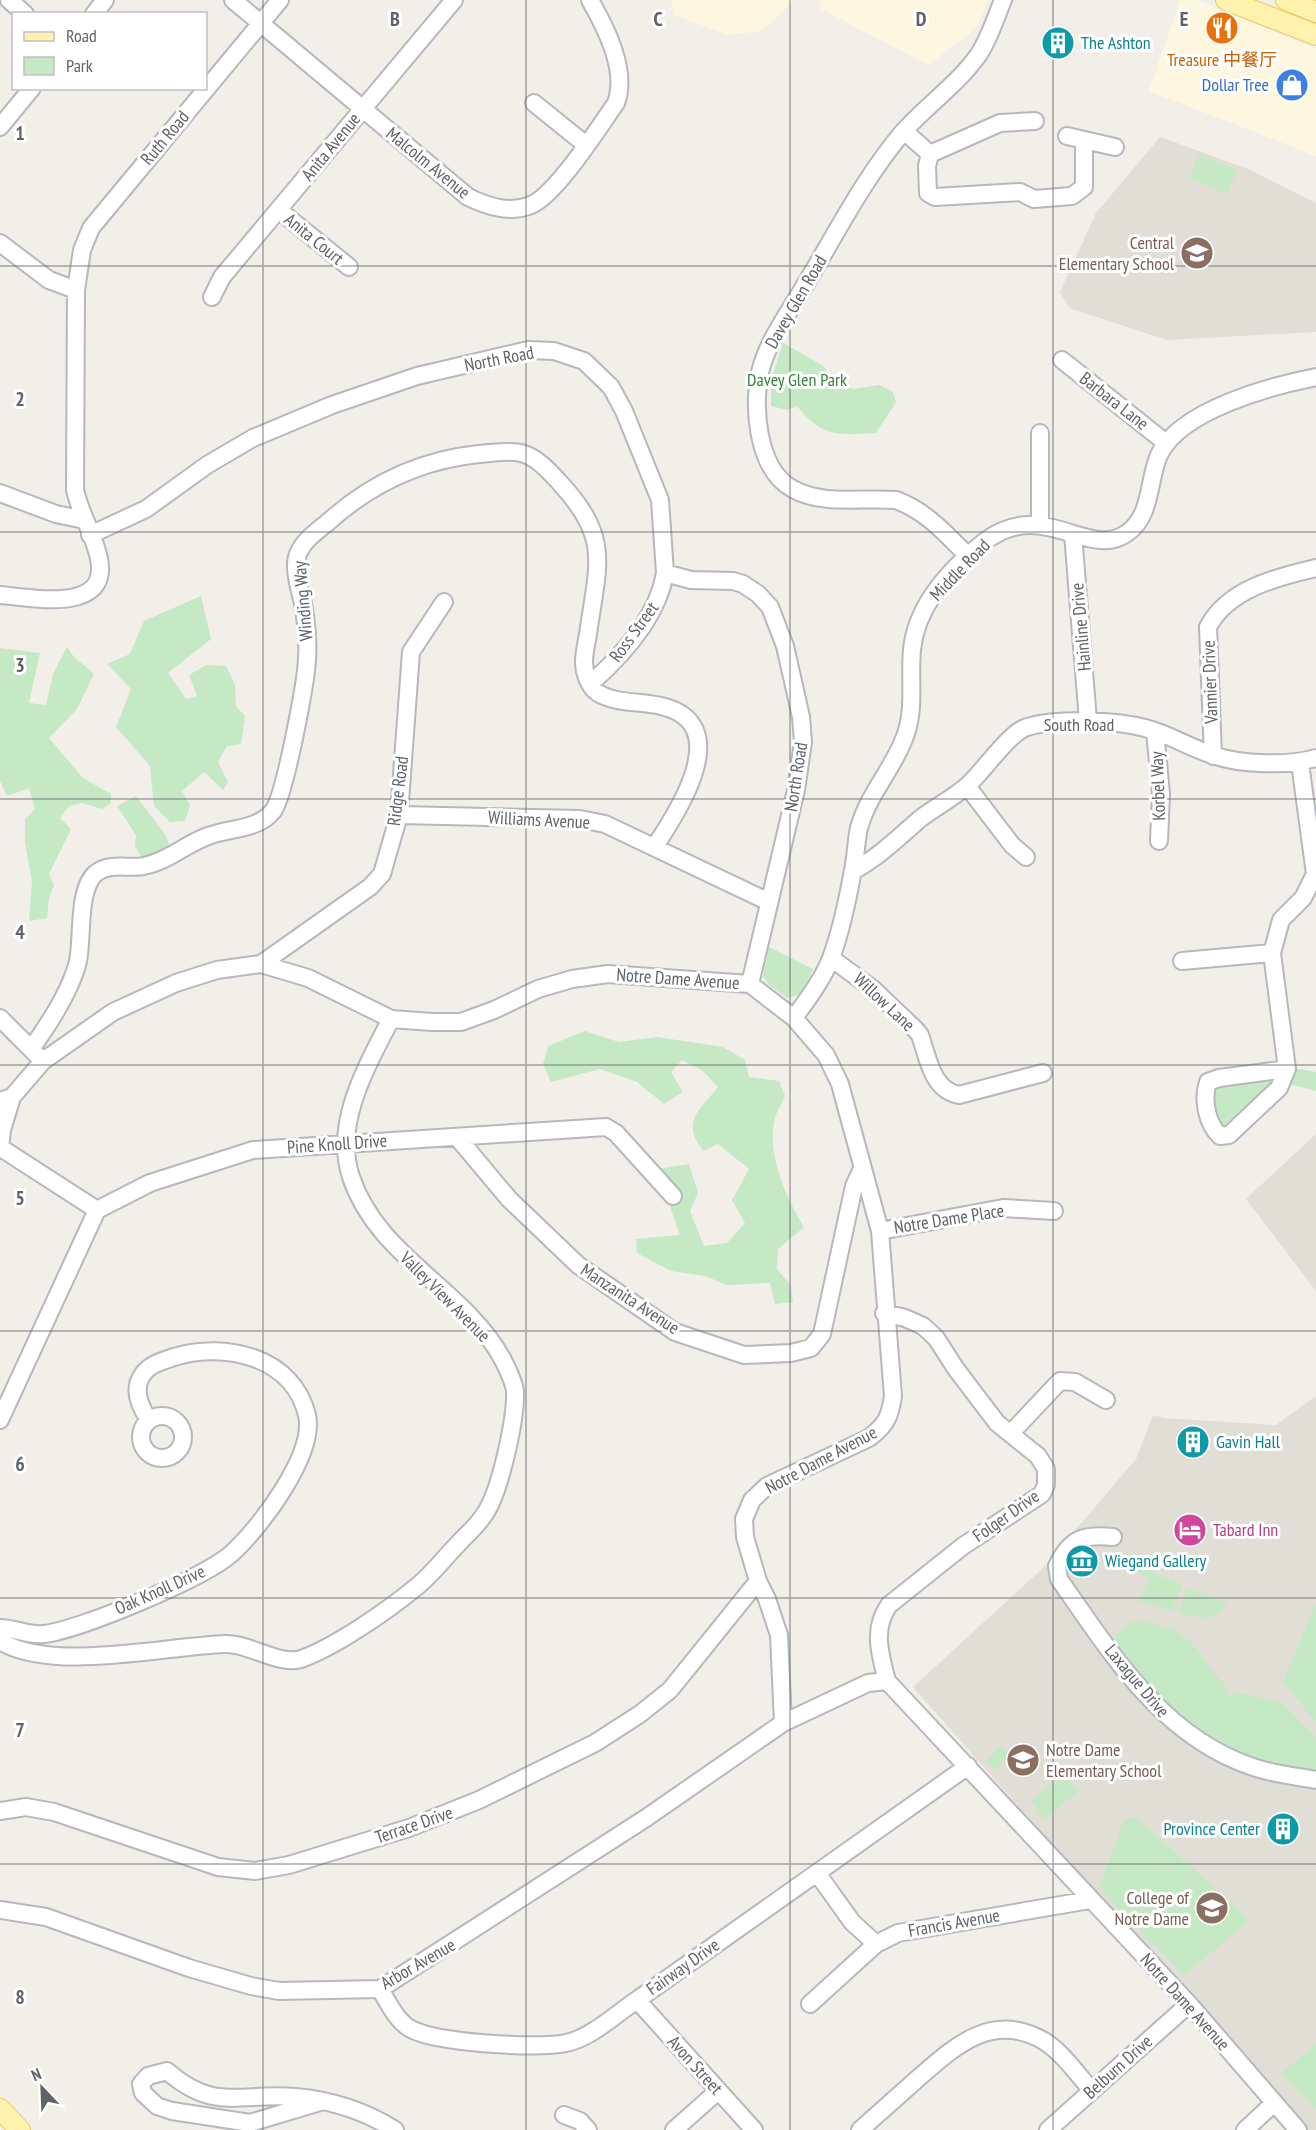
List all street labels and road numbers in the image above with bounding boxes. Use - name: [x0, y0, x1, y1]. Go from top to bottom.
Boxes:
- street label: Ruth Road: [135, 106, 194, 170]
- street label: Anita Avenue: [296, 108, 365, 186]
- street label: Malcolm Avenue: [382, 122, 475, 203]
- street label: Anita Court: [280, 208, 349, 270]
- street label: Davey Glen Road: [760, 251, 831, 352]
- street label: North Road: [462, 341, 536, 376]
- street label: Barbara Lane: [1075, 367, 1153, 435]
- street label: Middle Road: [925, 534, 995, 605]
- street label: Winding Way: [288, 560, 317, 642]
- street label: Hainline Drive: [1065, 582, 1096, 672]
- street label: Ross Street: [604, 597, 663, 666]
- street label: Vannier Drive: [1197, 640, 1222, 725]
- street label: South Road: [1044, 713, 1114, 736]
- street label: North Road: [779, 740, 812, 813]
- street label: Korbel Way: [1145, 751, 1170, 821]
- street label: Ridge Road: [382, 755, 413, 827]
- street label: Williams Avenue: [487, 805, 591, 834]
- street label: Notre Dame Avenue: [616, 963, 740, 994]
- street label: Willow Lane: [849, 967, 920, 1036]
- street label: Pine Knoll Drive: [286, 1129, 388, 1158]
- street label: Notre Dame Place: [892, 1198, 1006, 1239]
- street label: Valley View Avenue: [395, 1246, 495, 1347]
- street label: Manzanita Avenue: [577, 1258, 684, 1339]
- street label: Notre Dame Avenue: [761, 1420, 881, 1499]
- street label: Folger Drive: [968, 1484, 1043, 1547]
- street label: Oak Knoll Drive: [111, 1559, 209, 1620]
- street label: Laxague Drive: [1100, 1639, 1175, 1722]
- street label: Terrace Drive: [372, 1801, 456, 1849]
- street label: Francis Avenue: [906, 1903, 1002, 1942]
- street label: Arbor Avenue: [376, 1933, 459, 1994]
- street label: Fairway Drive: [642, 1933, 724, 2000]
- street label: Notre Dame Avenue: [1136, 1948, 1235, 2055]
- street label: Avon Street: [663, 2030, 728, 2099]
- street label: Belburn Drive: [1078, 2030, 1157, 2104]

